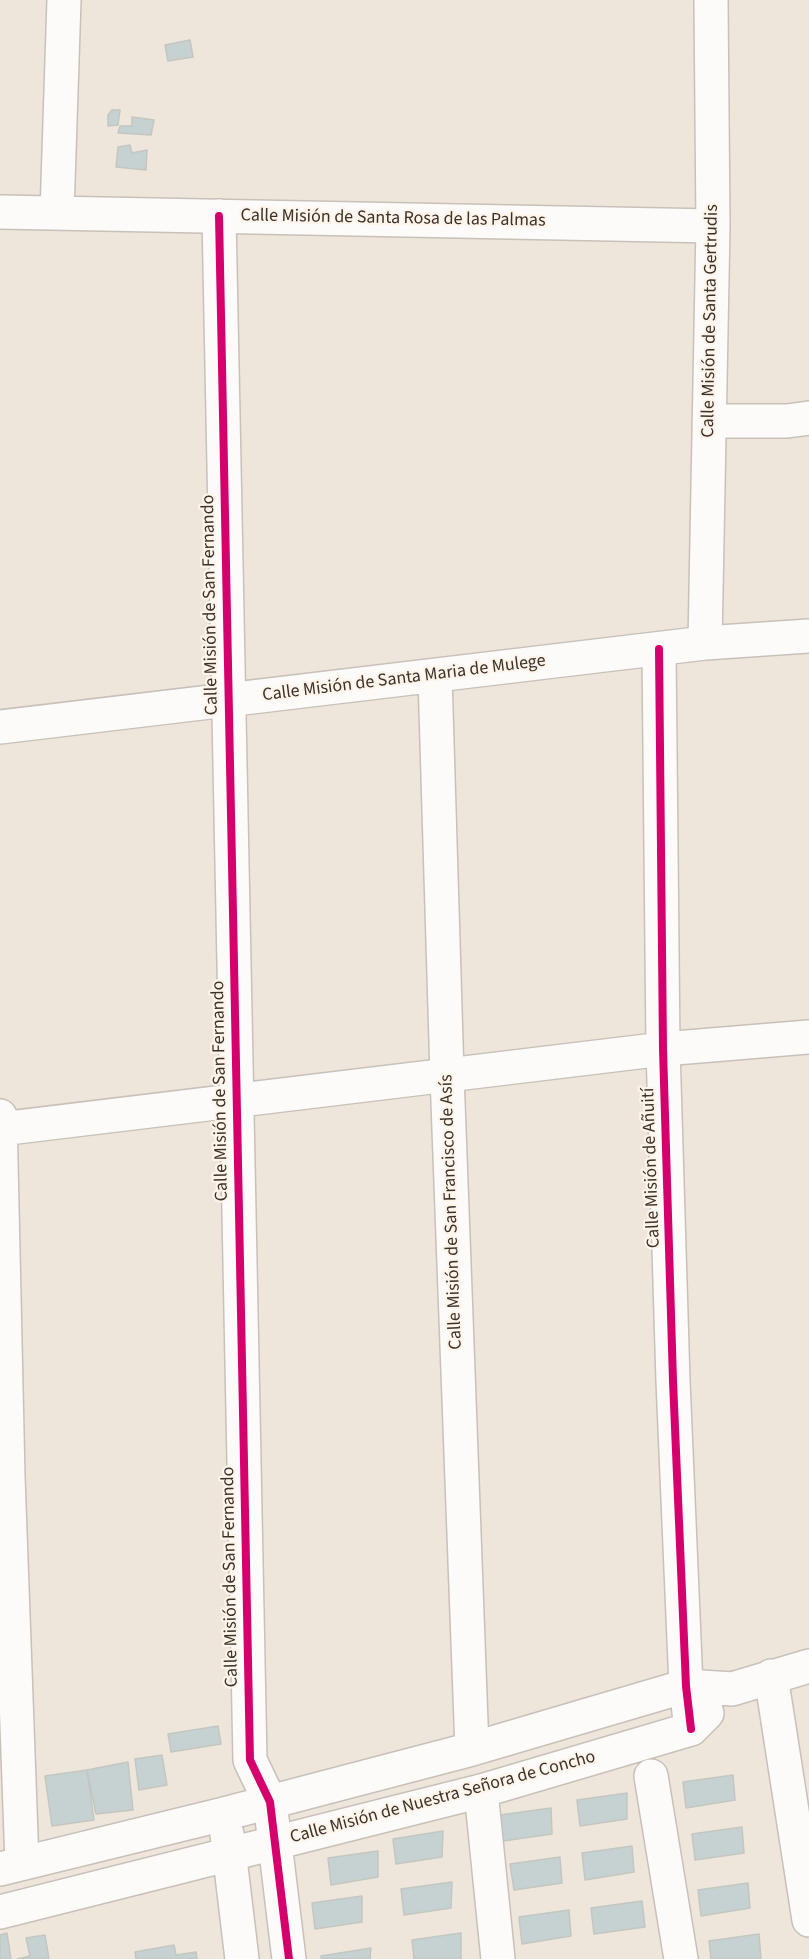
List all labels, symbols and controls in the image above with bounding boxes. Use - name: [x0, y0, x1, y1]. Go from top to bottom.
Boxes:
- street label: Calle Misión de Santa Gertrudis: [698, 204, 724, 438]
- street label: Calle Misión de Santa Rosa de las Palmas: [240, 206, 546, 232]
- street label: Calle Misión de San Fernando: [198, 494, 224, 716]
- street label: Calle Misión de Santa Maria de Mulege: [261, 651, 547, 707]
- street label: Calle Misión de San Fernando: [208, 980, 234, 1202]
- street label: Calle Misión de San Francisco de Asís: [436, 1074, 468, 1350]
- street label: Calle Misión de Añuití: [638, 1087, 666, 1249]
- street label: Calle Misión de San Fernando: [218, 1466, 244, 1688]
- street label: Calle Misión de Nuestra Señora de Concho: [288, 1747, 598, 1849]

